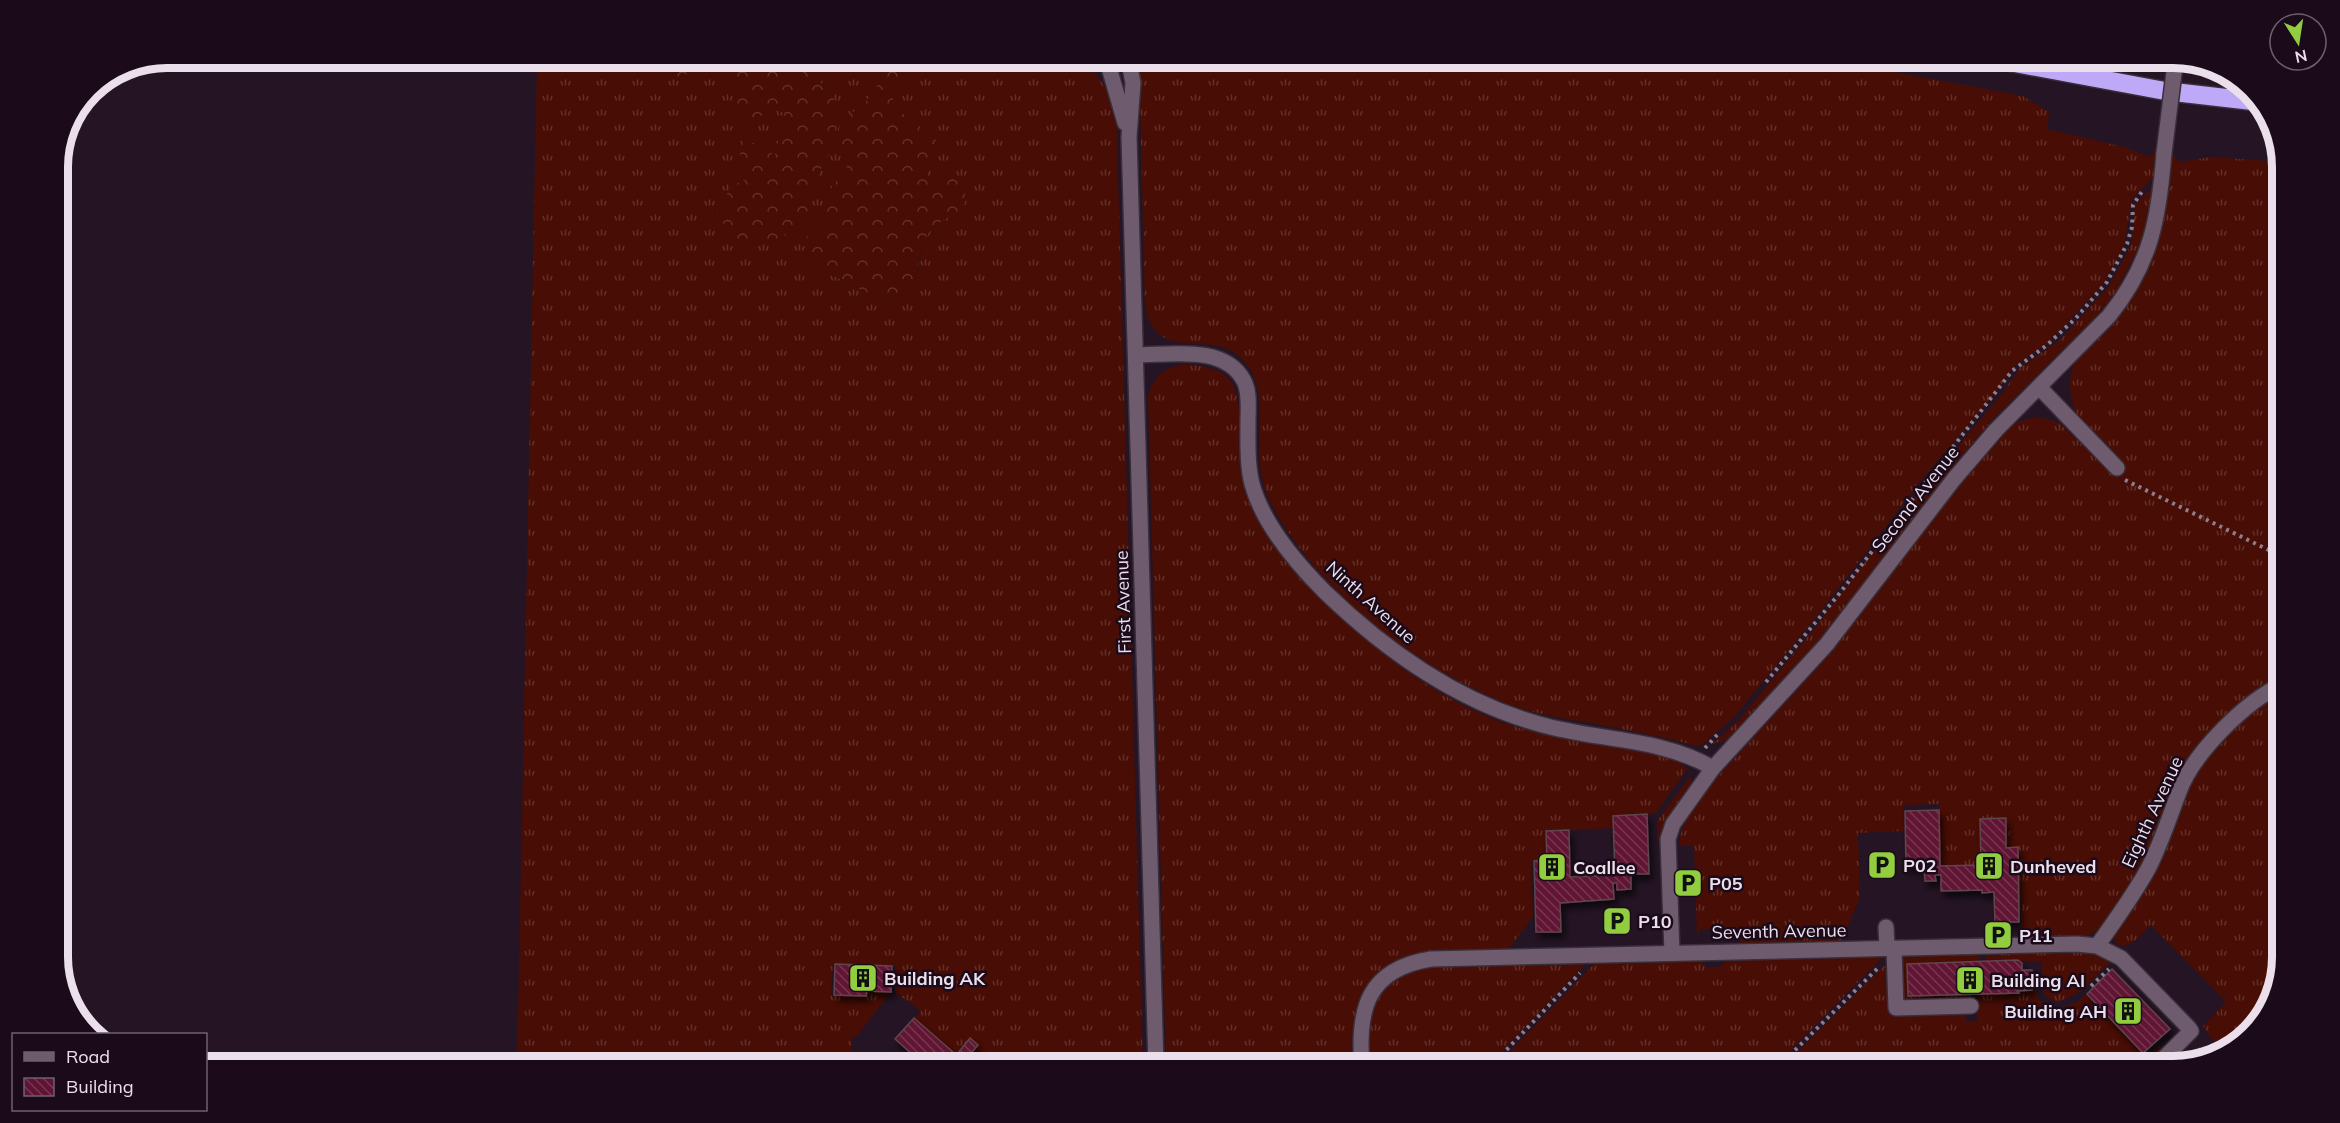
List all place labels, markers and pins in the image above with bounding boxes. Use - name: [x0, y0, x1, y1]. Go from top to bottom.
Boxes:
- parking icon: P02: [1866, 849, 1898, 881]
- building icon: Dunheved: [1973, 850, 2005, 882]
- building icon: Coallee: [1536, 851, 1568, 883]
- place label: P02: [1903, 854, 1937, 877]
- place label: Dunheved: [2010, 855, 2097, 878]
- place label: Coallee: [1573, 856, 1636, 879]
- parking icon: P05: [1672, 867, 1704, 899]
- place label: P05: [1709, 872, 1743, 895]
- parking icon: P10: [1601, 905, 1633, 937]
- place label: P10: [1638, 910, 1672, 933]
- parking icon: P11: [1982, 919, 2014, 951]
- place label: P11: [2019, 924, 2053, 947]
- building icon: Building AK: [847, 962, 879, 994]
- building icon: Building AI: [1954, 964, 1986, 996]
- place label: Building AK: [884, 967, 986, 990]
- place label: Building AI: [1991, 969, 2085, 992]
- building icon: Building AH: [2112, 995, 2144, 1027]
- place label: Building AH: [2004, 1000, 2107, 1023]

